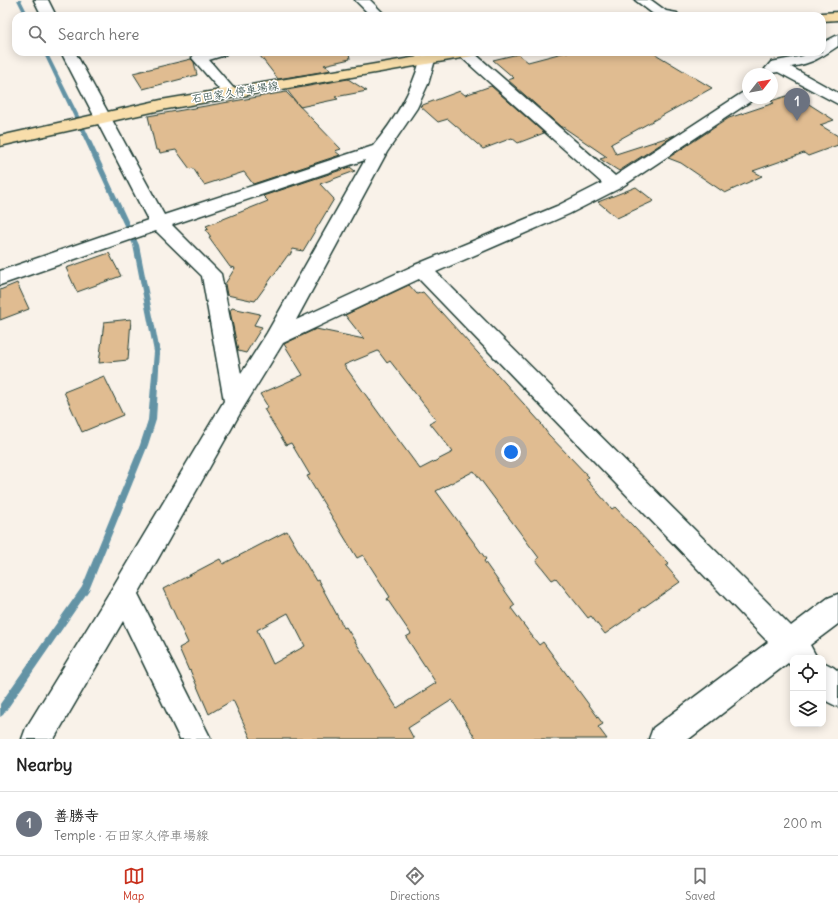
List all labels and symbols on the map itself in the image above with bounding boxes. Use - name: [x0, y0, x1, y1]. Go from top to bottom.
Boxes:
- north arrow: [742, 68, 778, 104]
- street label: 石田家久停車場線: [190, 78, 280, 106]
- pin: 1: [784, 88, 810, 121]
- your location: [501, 442, 521, 462]

